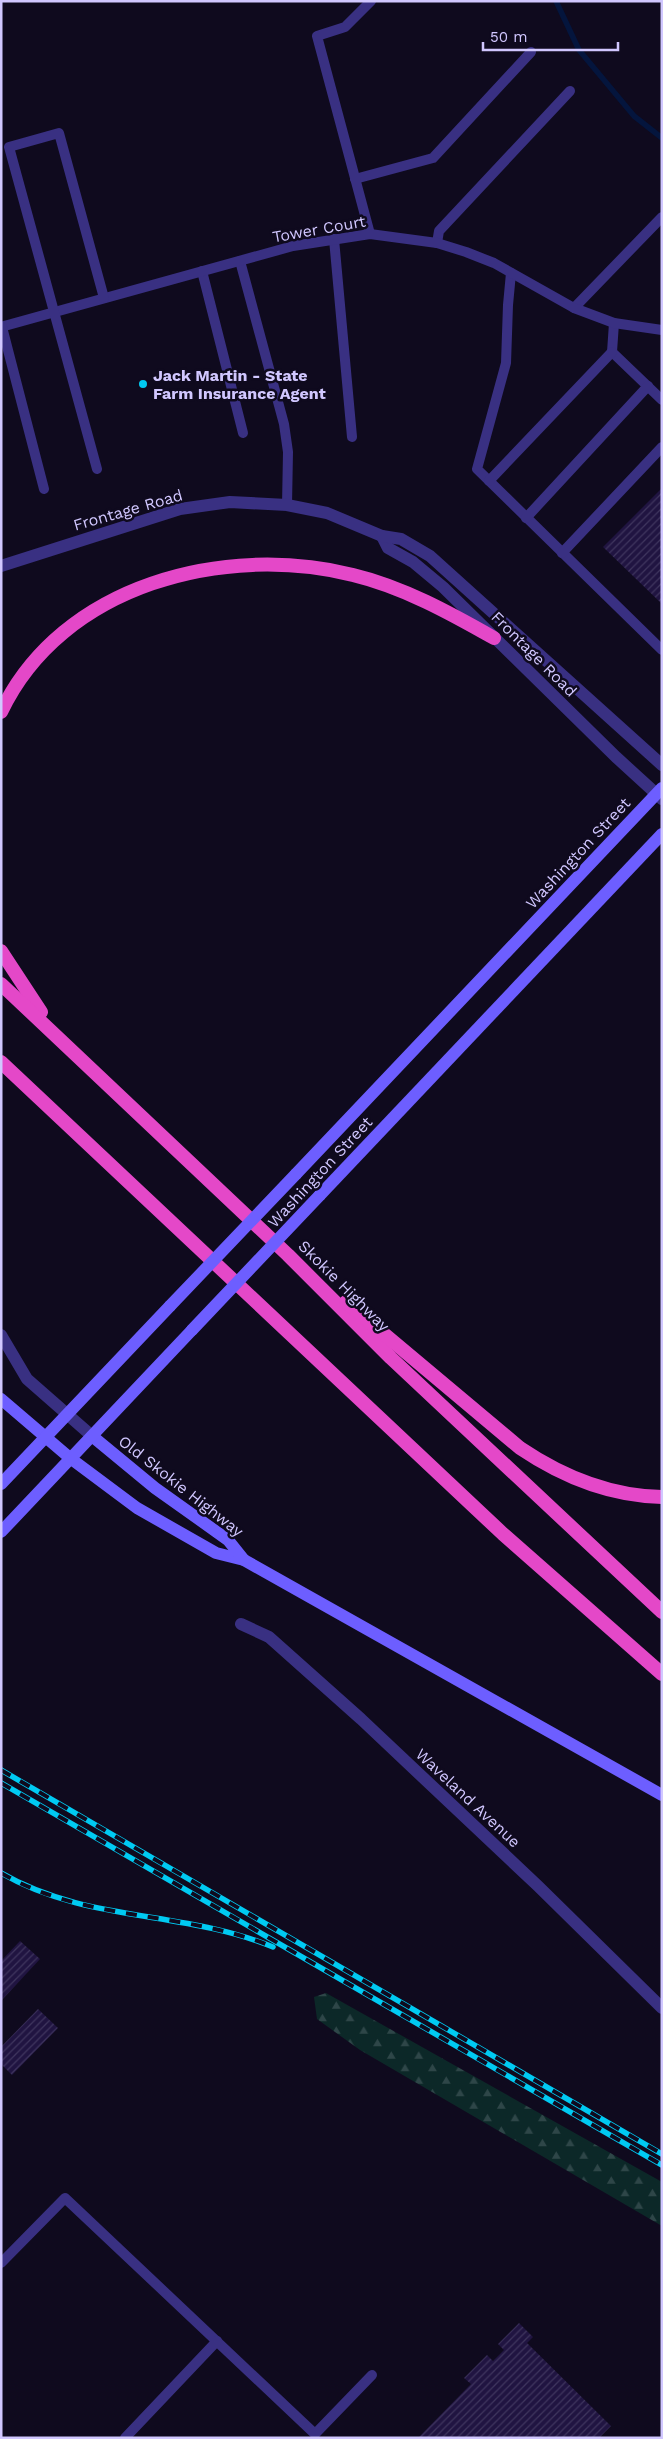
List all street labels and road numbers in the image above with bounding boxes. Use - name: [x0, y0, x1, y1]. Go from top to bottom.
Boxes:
- street label: Tower Court: [271, 211, 367, 247]
- street label: Frontage Road: [71, 485, 185, 535]
- street label: Frontage Road: [487, 607, 581, 701]
- street label: Washington Street: [522, 793, 634, 912]
- street label: Washington Street: [264, 1112, 376, 1231]
- street label: Skokie Highway: [295, 1237, 394, 1336]
- street label: Old Skokie Highway: [115, 1431, 248, 1541]
- street label: Waveland Avenue: [412, 1745, 524, 1851]

